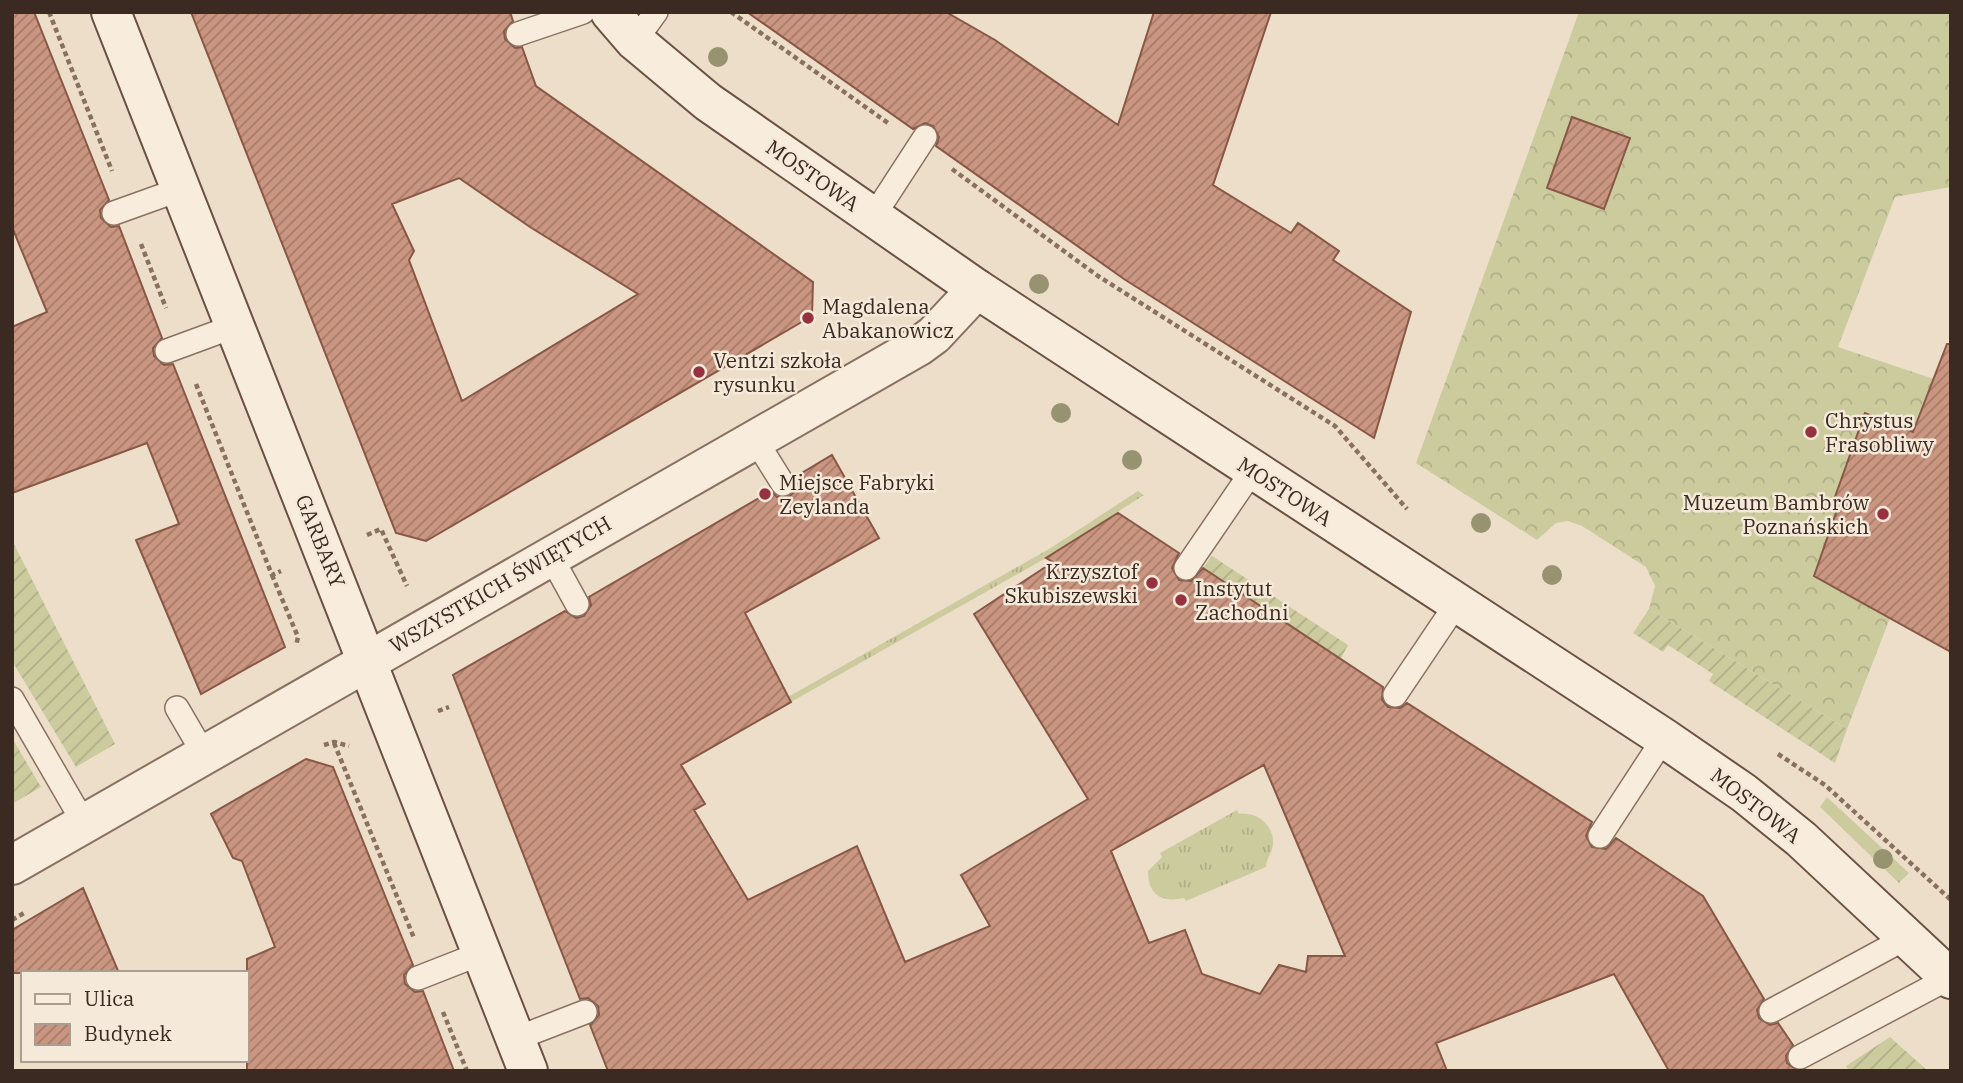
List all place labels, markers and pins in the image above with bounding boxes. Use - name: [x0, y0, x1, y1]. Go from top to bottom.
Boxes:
- place label: Magdalena Abakanowicz: [822, 292, 954, 344]
- marker: Magdalena Abakanowicz: [800, 310, 816, 326]
- place label: Ventzi szkoła rysunku: [713, 346, 842, 398]
- marker: Ventzi szkoła rysunku: [691, 364, 707, 380]
- place label: Chrystus Frasobliwy: [1825, 406, 1935, 458]
- marker: Chrystus Frasobliwy: [1803, 424, 1819, 440]
- place label: Miejsce Fabryki Zeylanda: [779, 468, 935, 520]
- marker: Miejsce Fabryki Zeylanda: [757, 486, 773, 502]
- place label: Muzeum Bambrów Poznańskich: [1683, 488, 1870, 540]
- marker: Muzeum Bambrów Poznańskich: [1875, 506, 1891, 522]
- place label: Krzysztof Skubiszewski: [1004, 557, 1140, 609]
- place label: Instytut Zachodni: [1195, 574, 1289, 626]
- marker: Krzysztof Skubiszewski: [1144, 575, 1160, 591]
- marker: Instytut Zachodni: [1173, 592, 1189, 608]

